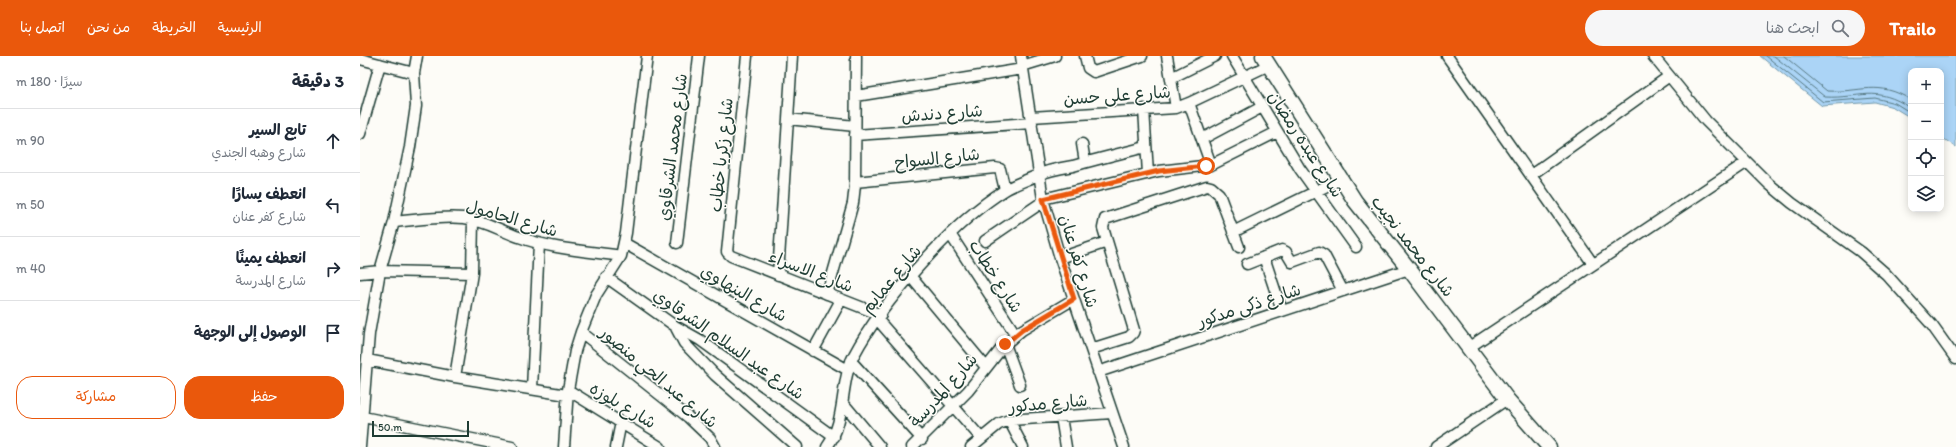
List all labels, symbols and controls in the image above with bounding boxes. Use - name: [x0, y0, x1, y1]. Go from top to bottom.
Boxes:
- search box: [1585, 10, 1865, 46]
- icon: search: [1829, 17, 1851, 39]
- text: Trailo: [1889, 17, 1936, 40]
- text: اتصل بنا: [20, 19, 65, 36]
- text: من نحن: [87, 19, 130, 36]
- text: الخريطة: [152, 19, 196, 36]
- text: الرئيسية: [218, 19, 262, 36]
- text: ابحث هنا: [1766, 19, 1819, 37]
- map controls: [1908, 68, 1944, 212]
- button: +: [1908, 68, 1944, 104]
- text: 3 دقيقة: [292, 71, 344, 91]
- street label: شارع محمد الشرقاوي: [653, 72, 694, 222]
- text: سيرًا · 180 m: [16, 74, 83, 89]
- street label: شارع على حسن: [1063, 81, 1172, 111]
- street label: شارع عبده رمضان: [1262, 87, 1348, 202]
- street label: شارع زكريا خطاب: [705, 97, 739, 213]
- street label: شارع دندش: [901, 100, 984, 128]
- button: −: [1908, 104, 1944, 140]
- text: تابع السير: [249, 121, 306, 139]
- icon: ahead: [322, 130, 344, 152]
- text: 90 m: [16, 133, 45, 148]
- button: locate: [1908, 140, 1944, 176]
- street label: شارع السواح: [893, 144, 981, 174]
- text: شارع وهبه الجندي: [211, 145, 306, 160]
- route start: [1197, 157, 1215, 175]
- button: layers: [1908, 176, 1944, 212]
- text: انعطف يسارًا: [232, 185, 306, 203]
- street label: شارع محمد نجيب: [1366, 191, 1459, 302]
- icon: left: [322, 194, 344, 216]
- street label: شارع الحامول: [463, 195, 560, 243]
- text: 50 m: [16, 197, 45, 212]
- text: شارع كفر عنان: [232, 209, 306, 224]
- street label: شارع كفر عنان: [1053, 212, 1103, 311]
- street label: شارع خطاب: [963, 236, 1027, 317]
- street label: شارع عمايم: [857, 241, 928, 319]
- street label: شارع الاسراء: [765, 246, 856, 298]
- text: انعطف يمينًا: [236, 249, 306, 267]
- icon: right: [322, 258, 344, 280]
- street label: شارع البنهاوي: [696, 260, 791, 328]
- text: 40 m: [16, 261, 46, 276]
- text: شارع المدرسة: [235, 273, 306, 288]
- street label: شارع ذكى مدكور: [1193, 279, 1304, 334]
- street label: شارع عبد السلام الشرقاوي: [648, 284, 808, 406]
- street label: شارع عبد الحي منصور: [591, 321, 722, 436]
- icon: arrive: [322, 322, 344, 344]
- text: الوصول إلى الوجهة: [194, 323, 306, 341]
- route end: [996, 335, 1014, 353]
- street label: شارع المدرسة: [905, 349, 983, 432]
- button: مشاركة: [16, 376, 176, 419]
- button: حفظ: [184, 376, 344, 419]
- street label: شارع بلوزه: [585, 377, 660, 434]
- street label: شارع مدكور: [1006, 390, 1088, 419]
- scale bar: [372, 419, 469, 438]
- text: 50 m: [378, 421, 402, 434]

